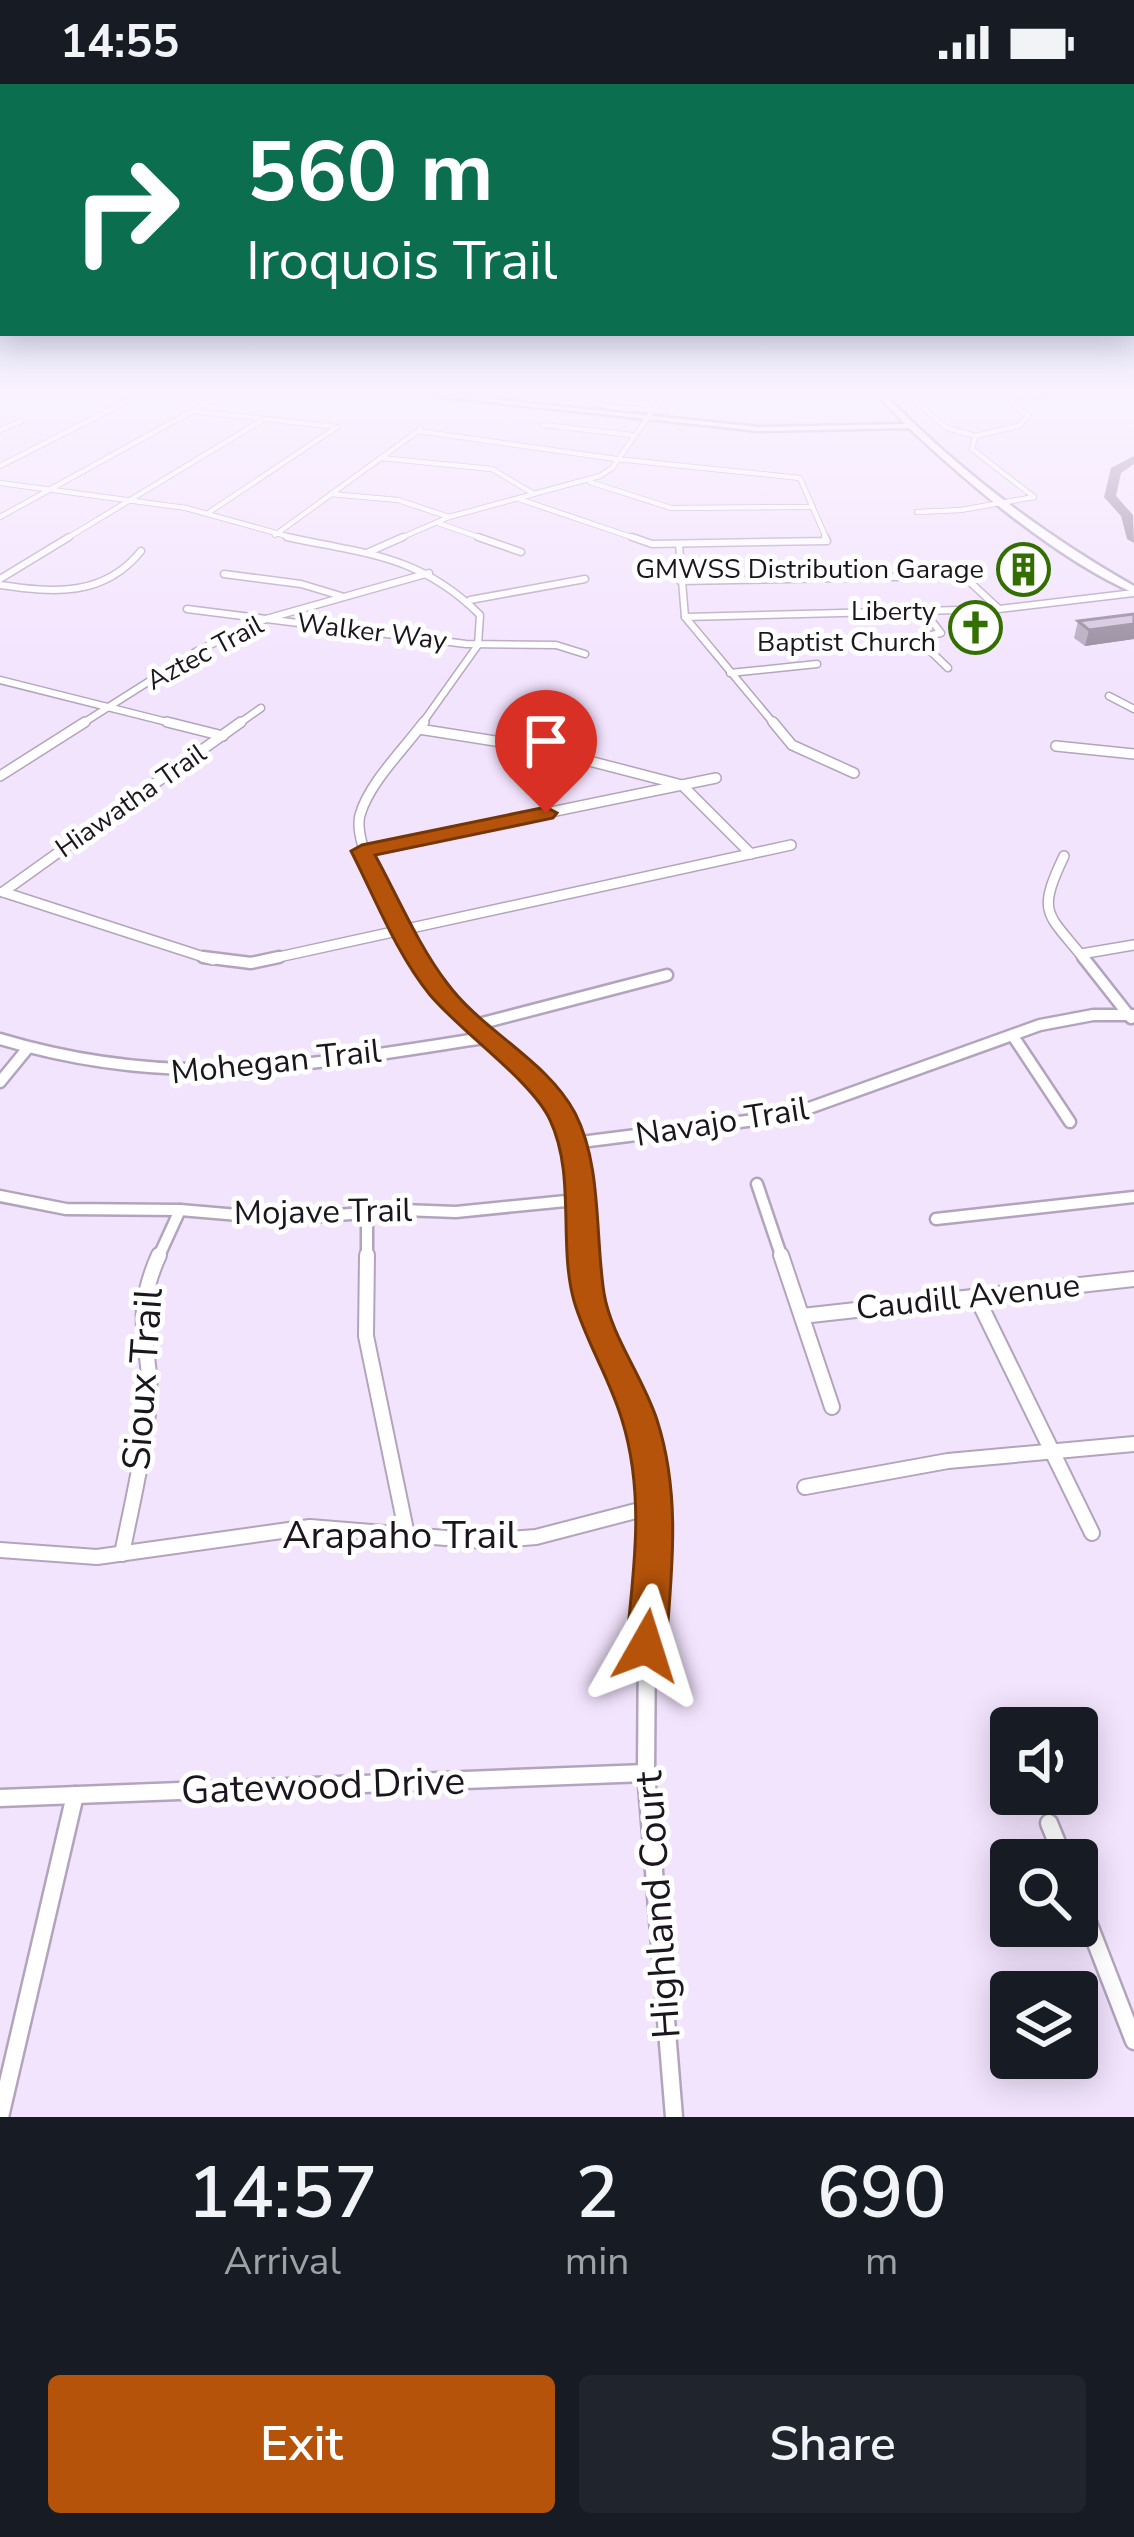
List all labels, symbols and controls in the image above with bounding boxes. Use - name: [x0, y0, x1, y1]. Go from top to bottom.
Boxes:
- text: 14:55: [60, 12, 179, 73]
- text: 560 m: [246, 115, 494, 230]
- icon: right: [48, 132, 204, 288]
- text: Iroquois Trail: [246, 224, 558, 298]
- building icon: GMWSS Distribution Garage: [995, 541, 1051, 597]
- place label: GMWSS Distribution Garage: [635, 551, 984, 588]
- place label: Liberty Baptist Church: [757, 593, 936, 661]
- church icon: Liberty Baptist Church: [947, 599, 1003, 655]
- street label: Walker Way: [295, 604, 449, 660]
- street label: Aztec Trail: [140, 607, 270, 699]
- pin: [495, 690, 597, 813]
- icon: arrive: [513, 708, 579, 774]
- street label: Hiawatha Trail: [48, 735, 214, 867]
- street label: Mohegan Trail: [169, 1029, 383, 1095]
- street label: Navajo Trail: [632, 1086, 812, 1158]
- street label: Mojave Trail: [233, 1188, 413, 1236]
- street label: Caudill Avenue: [854, 1263, 1082, 1331]
- street label: Sioux Trail: [110, 1286, 176, 1472]
- street label: Arapaho Trail: [282, 1509, 518, 1562]
- position arrow: [583, 1583, 709, 1709]
- map controls: [990, 1707, 1098, 2079]
- button: sound: [990, 1707, 1098, 1815]
- street label: Gatewood Drive: [180, 1755, 466, 1817]
- street label: Highland Court: [622, 1769, 694, 2040]
- button: search: [990, 1839, 1098, 1947]
- button: layers: [990, 1971, 1098, 2079]
- text: 14:57: [187, 2144, 377, 2242]
- text: 2: [576, 2144, 619, 2242]
- text: 690: [817, 2144, 946, 2242]
- text: Arrival: [224, 2235, 341, 2288]
- text: min: [565, 2235, 629, 2288]
- text: m: [865, 2235, 898, 2288]
- button: Exit: [48, 2375, 555, 2513]
- button: Share: [579, 2375, 1086, 2513]

